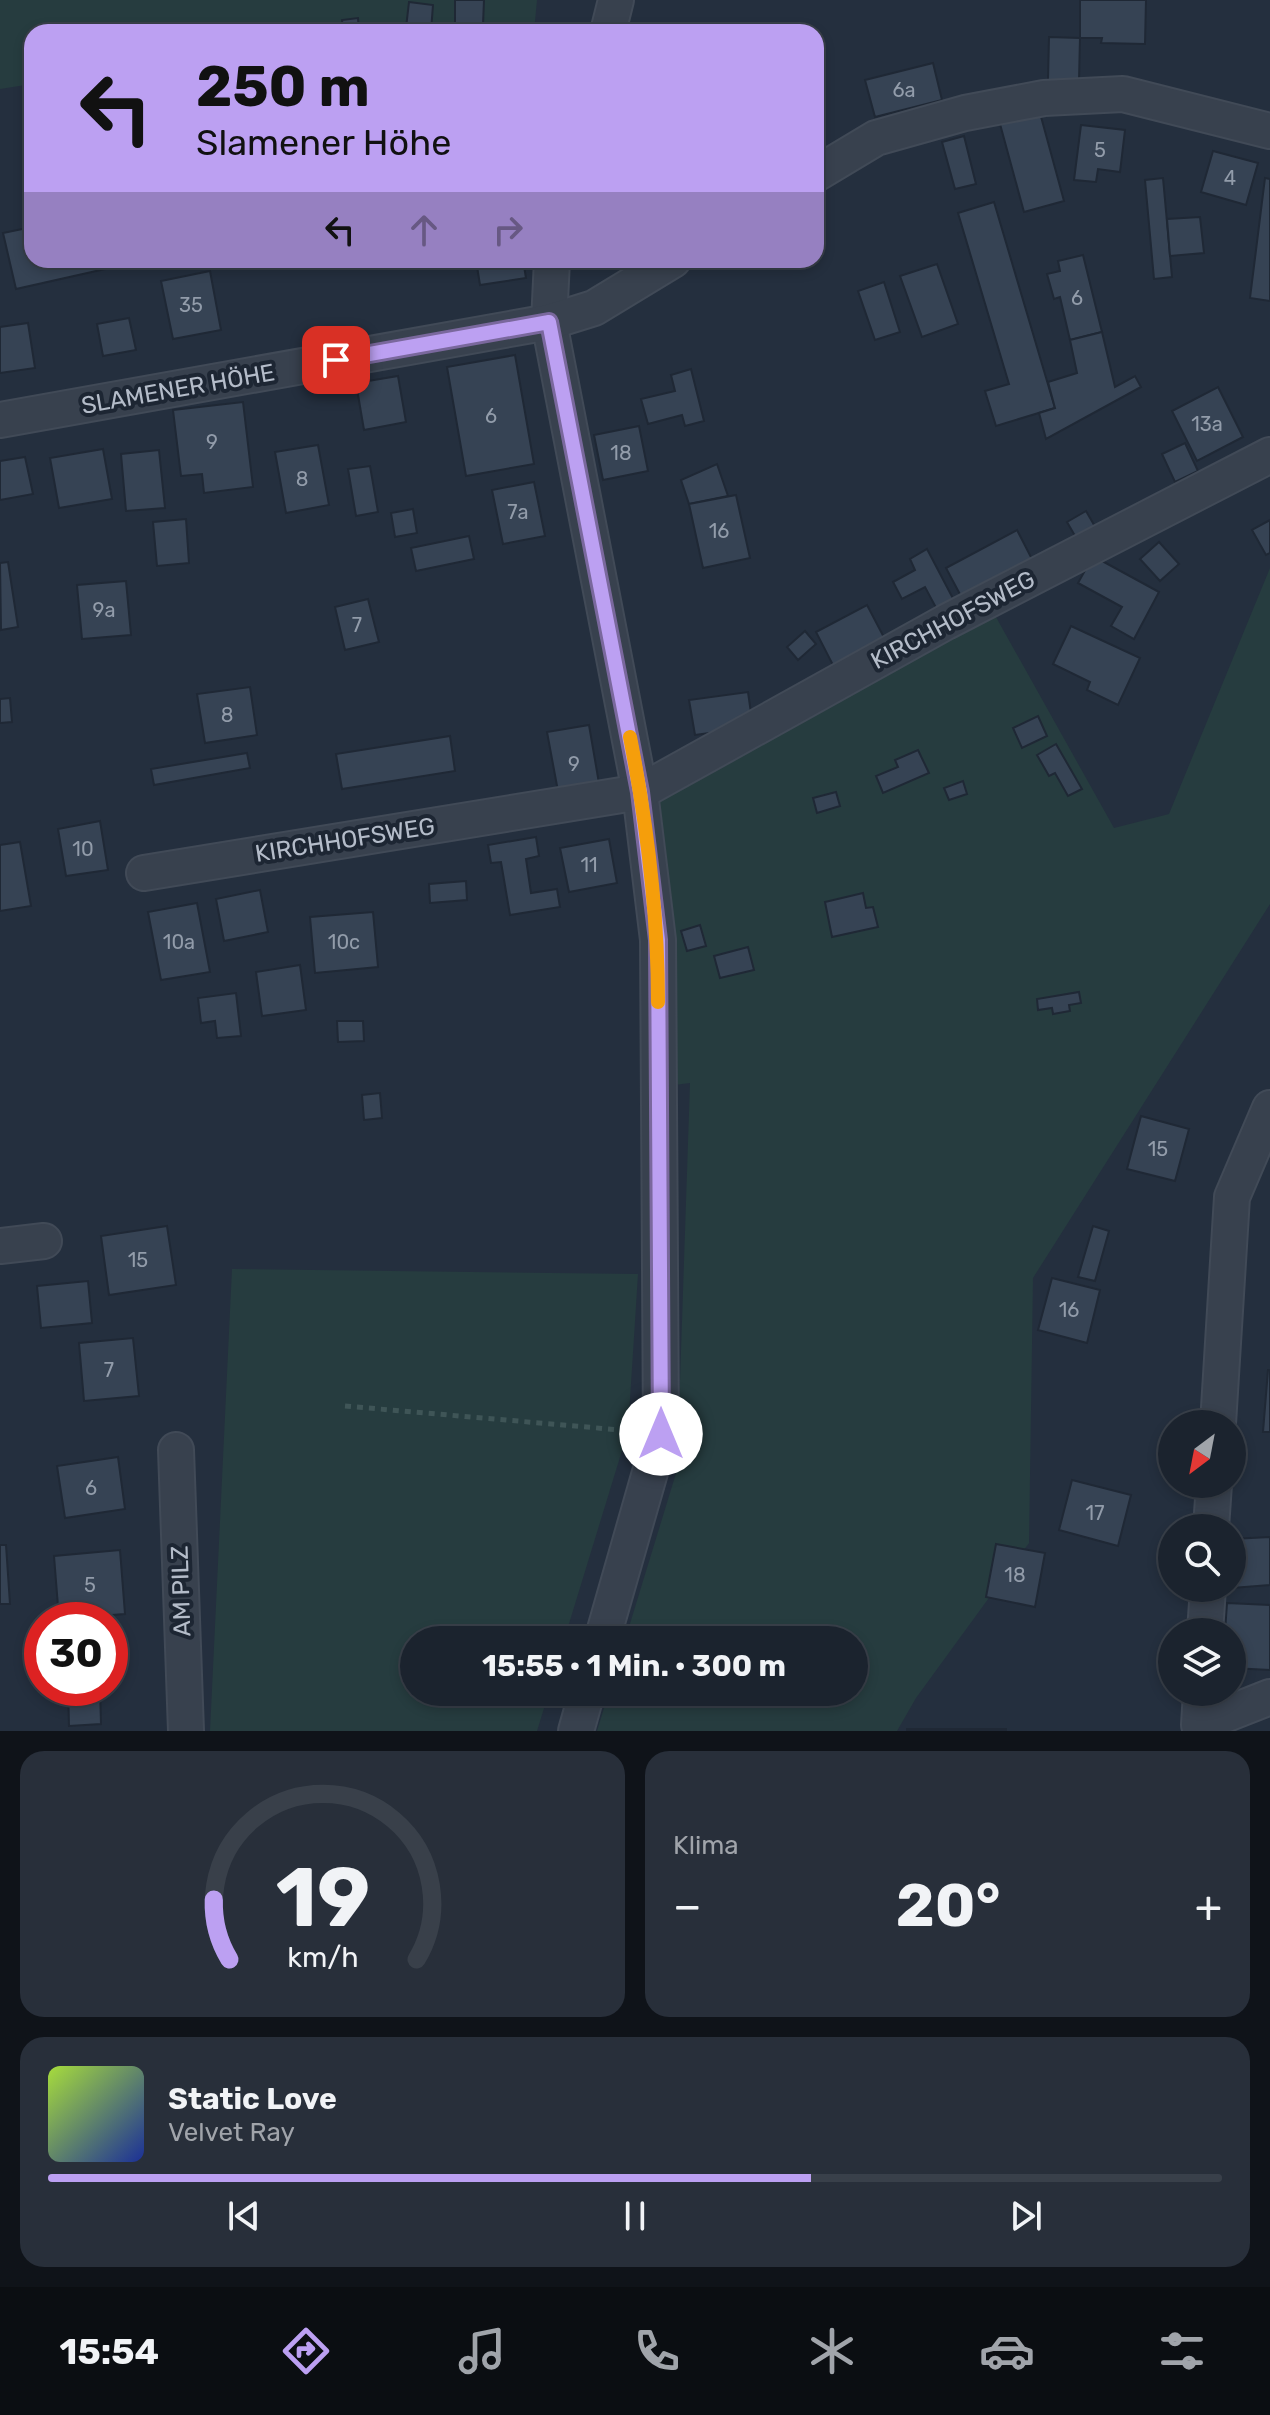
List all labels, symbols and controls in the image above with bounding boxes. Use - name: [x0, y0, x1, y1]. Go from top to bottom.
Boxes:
- text: 250 m: [196, 54, 370, 120]
- icon: left: [64, 56, 168, 160]
- house number: 6a: [892, 78, 916, 102]
- text: Slamener Höhe: [196, 121, 451, 164]
- house number: 5: [1094, 138, 1106, 162]
- house number: 4: [1224, 166, 1236, 190]
- icon: left: [318, 208, 362, 252]
- icon: ahead: [402, 208, 446, 252]
- icon: right: [486, 208, 530, 252]
- house number: 6: [1071, 286, 1083, 310]
- house number: 35: [179, 293, 203, 317]
- pin: [302, 326, 370, 394]
- icon: arrive: [314, 338, 358, 382]
- street label: SLAMENER HÖHE: [79, 358, 277, 420]
- house number: 6: [485, 404, 497, 428]
- house number: 13a: [1191, 412, 1223, 436]
- house number: 9: [206, 430, 218, 454]
- house number: 18: [610, 441, 632, 465]
- house number: 8: [296, 467, 308, 491]
- house number: 7a: [507, 500, 529, 524]
- house number: 16: [709, 519, 729, 543]
- street label: KIRCHHOFSWEG: [866, 565, 1040, 675]
- house number: 9a: [93, 598, 115, 622]
- house number: 7: [352, 613, 362, 637]
- house number: 8: [221, 703, 233, 727]
- house number: 9: [568, 752, 580, 776]
- street label: KIRCHHOFSWEG: [253, 812, 437, 868]
- house number: 10: [72, 837, 94, 861]
- house number: 11: [580, 853, 598, 877]
- house number: 10a: [163, 930, 195, 954]
- house number: 10c: [328, 930, 360, 954]
- house number: 15: [1148, 1137, 1168, 1161]
- house number: 15: [128, 1248, 148, 1272]
- house number: 16: [1059, 1298, 1079, 1322]
- house number: 7: [104, 1358, 114, 1382]
- position arrow: [619, 1392, 703, 1476]
- north arrow: [1158, 1410, 1246, 1498]
- map controls: [1158, 1410, 1246, 1706]
- house number: 6: [85, 1476, 97, 1500]
- house number: 17: [1086, 1501, 1104, 1525]
- button: search: [1158, 1514, 1246, 1602]
- street label: AM PILZ: [165, 1545, 197, 1637]
- house number: 18: [1004, 1563, 1026, 1587]
- house number: 5: [84, 1573, 96, 1597]
- speed limit sign: 30: [24, 1602, 128, 1706]
- button: layers: [1158, 1618, 1246, 1706]
- text: 15:55 · 1 Min. · 300 m: [482, 1648, 786, 1684]
- text: Klima: [673, 1830, 739, 1861]
- text: 19: [275, 1848, 370, 1947]
- text: 20°: [896, 1870, 1000, 1941]
- text: −: [673, 1880, 702, 1932]
- text: +: [1195, 1880, 1222, 1932]
- text: km/h: [287, 1940, 358, 1974]
- text: Static Love: [168, 2081, 337, 2117]
- text: Velvet Ray: [168, 2117, 295, 2148]
- icon: previous: [222, 2194, 266, 2238]
- icon: pause: [613, 2194, 657, 2238]
- icon: next: [1004, 2194, 1048, 2238]
- icon: directions: [278, 2323, 334, 2379]
- icon: music: [454, 2323, 510, 2379]
- icon: phone: [629, 2323, 685, 2379]
- icon: climate: [804, 2323, 860, 2379]
- icon: car: [979, 2323, 1035, 2379]
- icon: filters: [1154, 2323, 1210, 2379]
- text: 15:54: [60, 2330, 159, 2373]

